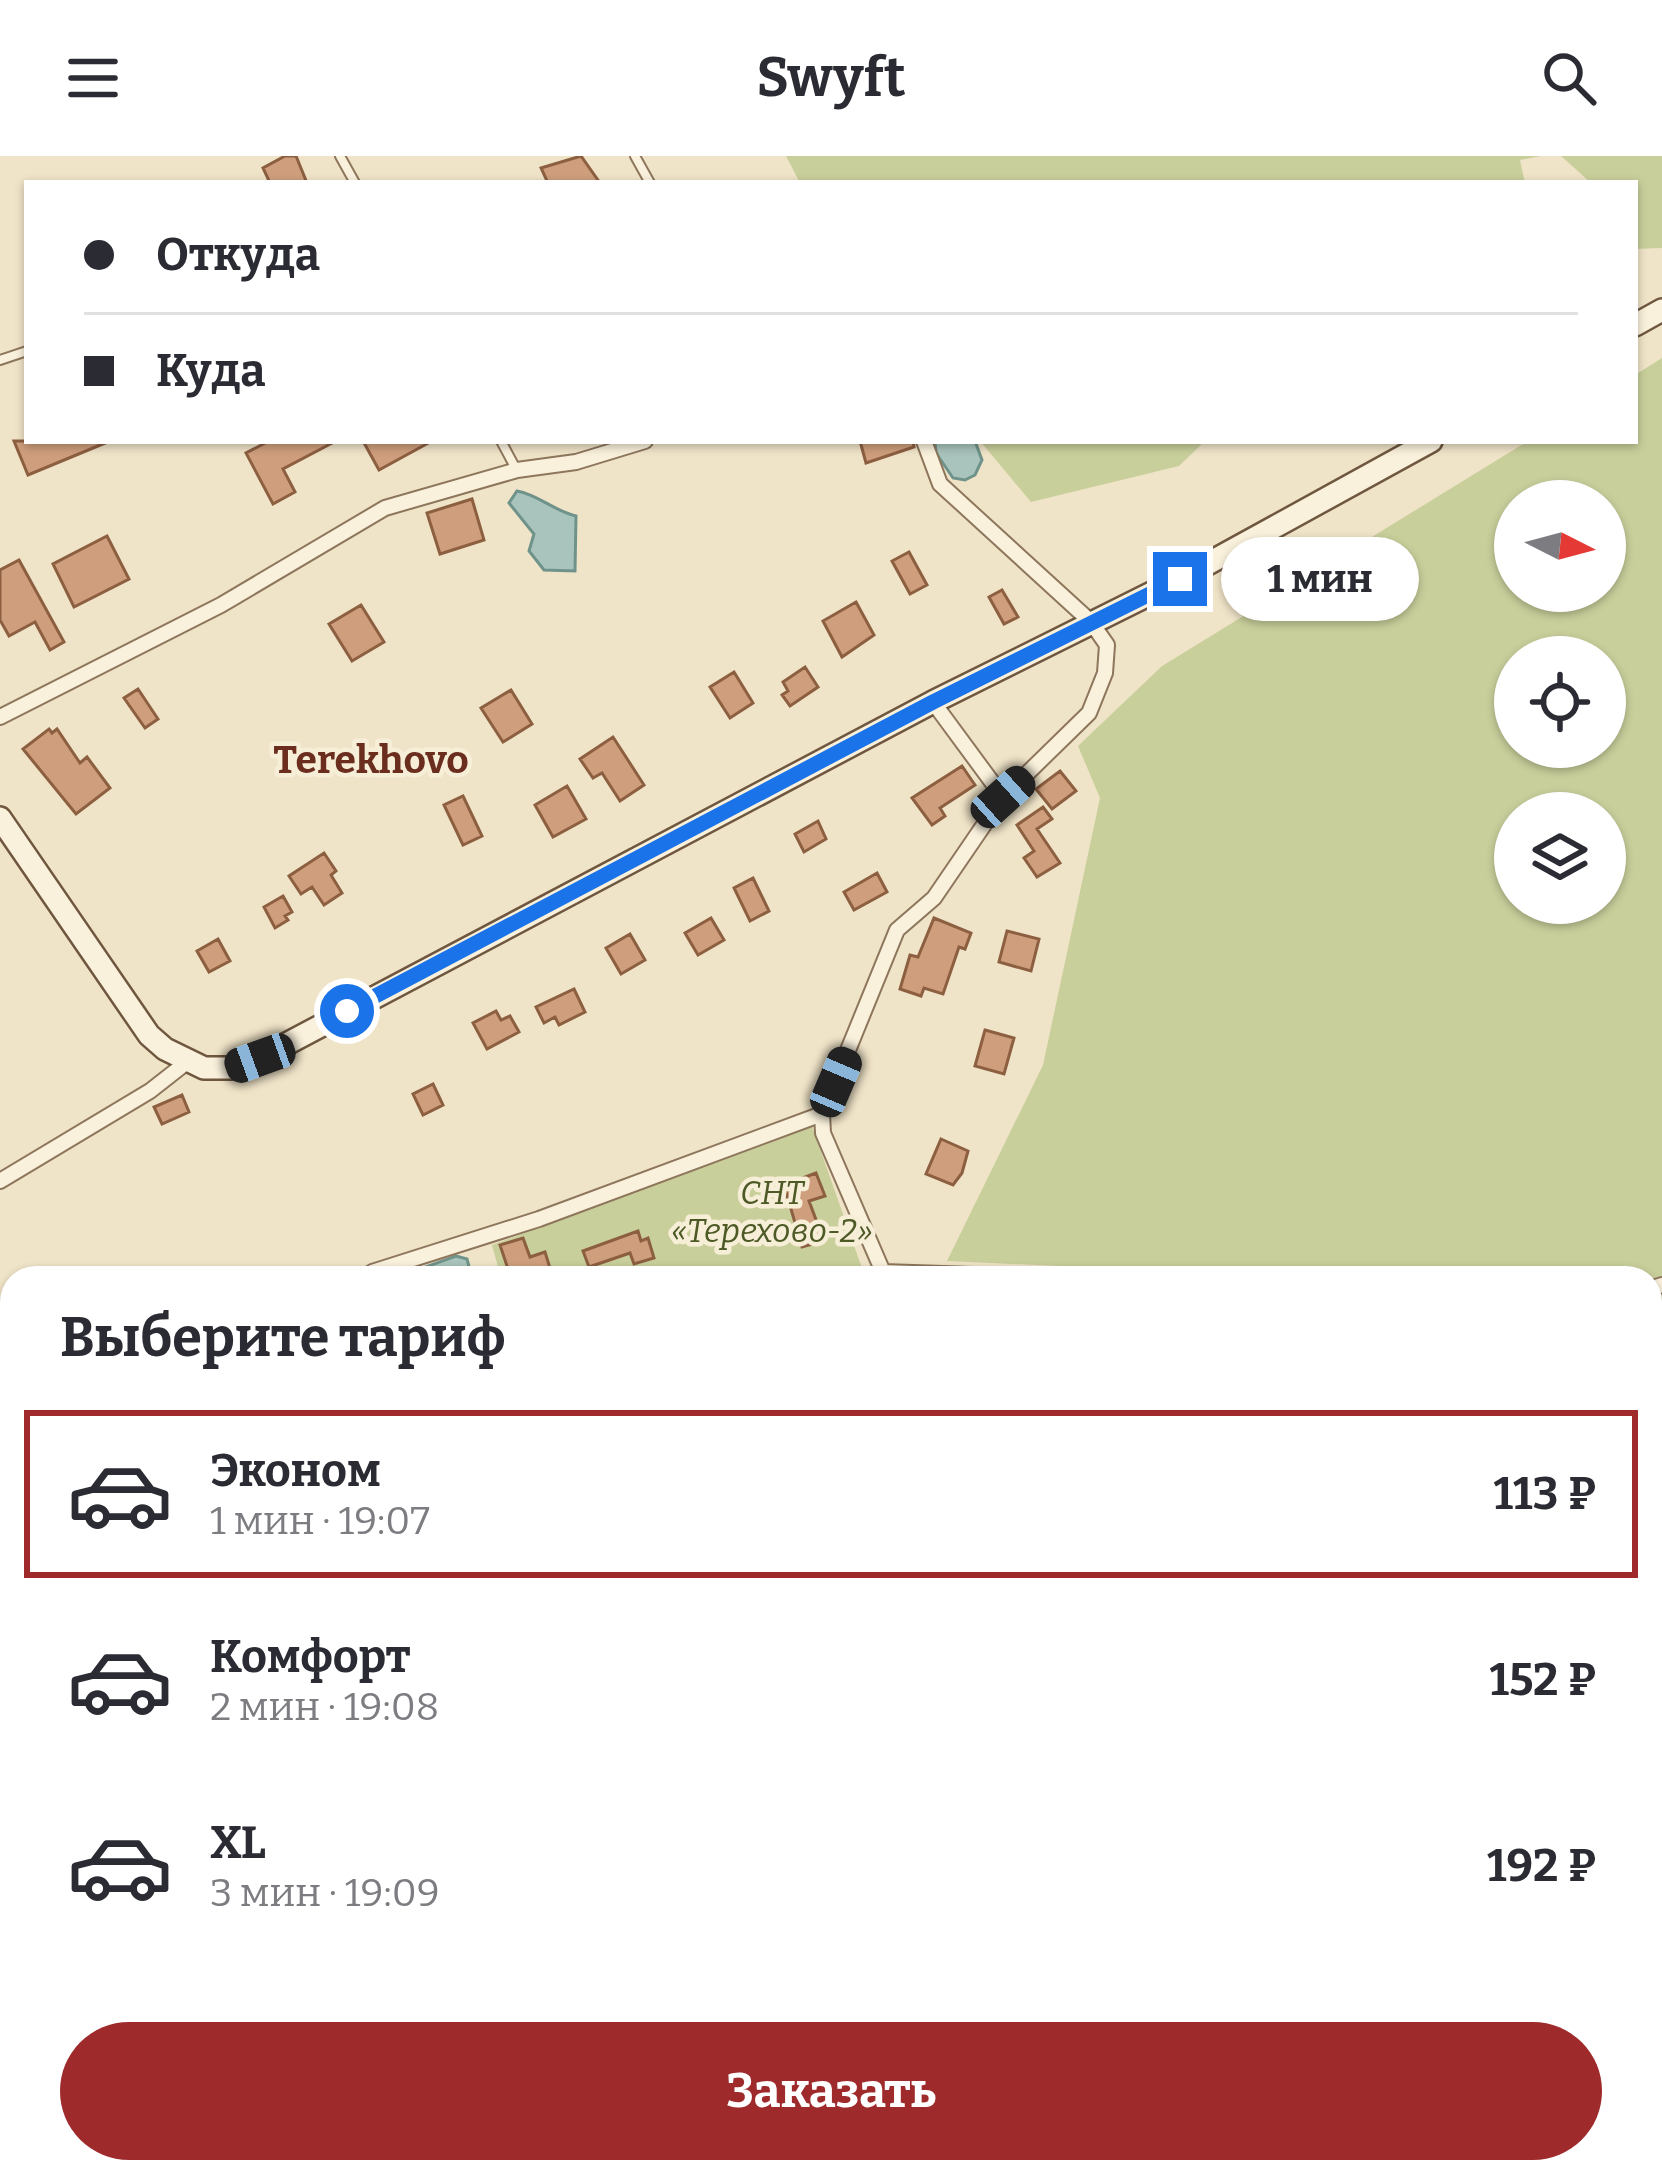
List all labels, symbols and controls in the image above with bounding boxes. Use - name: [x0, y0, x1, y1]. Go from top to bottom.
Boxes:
- icon: menu: [60, 45, 126, 111]
- icon: search: [1536, 45, 1602, 111]
- text: Swyft: [757, 46, 906, 110]
- text: Откуда: [156, 228, 320, 282]
- text: Куда: [156, 344, 266, 398]
- north arrow: [1494, 480, 1626, 612]
- map controls: [1494, 480, 1626, 924]
- callout: 1 мин: [1222, 537, 1420, 621]
- route end: [1153, 552, 1207, 606]
- text: 1 мин: [1267, 556, 1373, 602]
- button: locate: [1494, 636, 1626, 768]
- district label: Terekhovo: [273, 737, 469, 783]
- car: [964, 760, 1042, 834]
- button: layers: [1494, 792, 1626, 924]
- route start: [320, 984, 374, 1038]
- car: [220, 1029, 300, 1087]
- car: [805, 1042, 867, 1122]
- park label: СНТ «Терехово-2»: [671, 1173, 873, 1251]
- text: Выберите тариф: [60, 1306, 505, 1370]
- icon: car: [66, 1440, 174, 1548]
- text: Эконом: [210, 1444, 381, 1498]
- text: 113 ₽: [1494, 1467, 1596, 1521]
- text: 1 мин · 19:07: [210, 1498, 430, 1544]
- icon: car: [66, 1626, 174, 1734]
- text: Комфорт: [210, 1630, 410, 1684]
- text: 152 ₽: [1490, 1653, 1596, 1707]
- text: 2 мин · 19:08: [210, 1684, 439, 1730]
- icon: car: [66, 1812, 174, 1920]
- text: XL: [210, 1816, 266, 1870]
- text: 192 ₽: [1487, 1839, 1596, 1893]
- text: 3 мин · 19:09: [210, 1870, 440, 1916]
- button: Заказать: [60, 2022, 1602, 2160]

